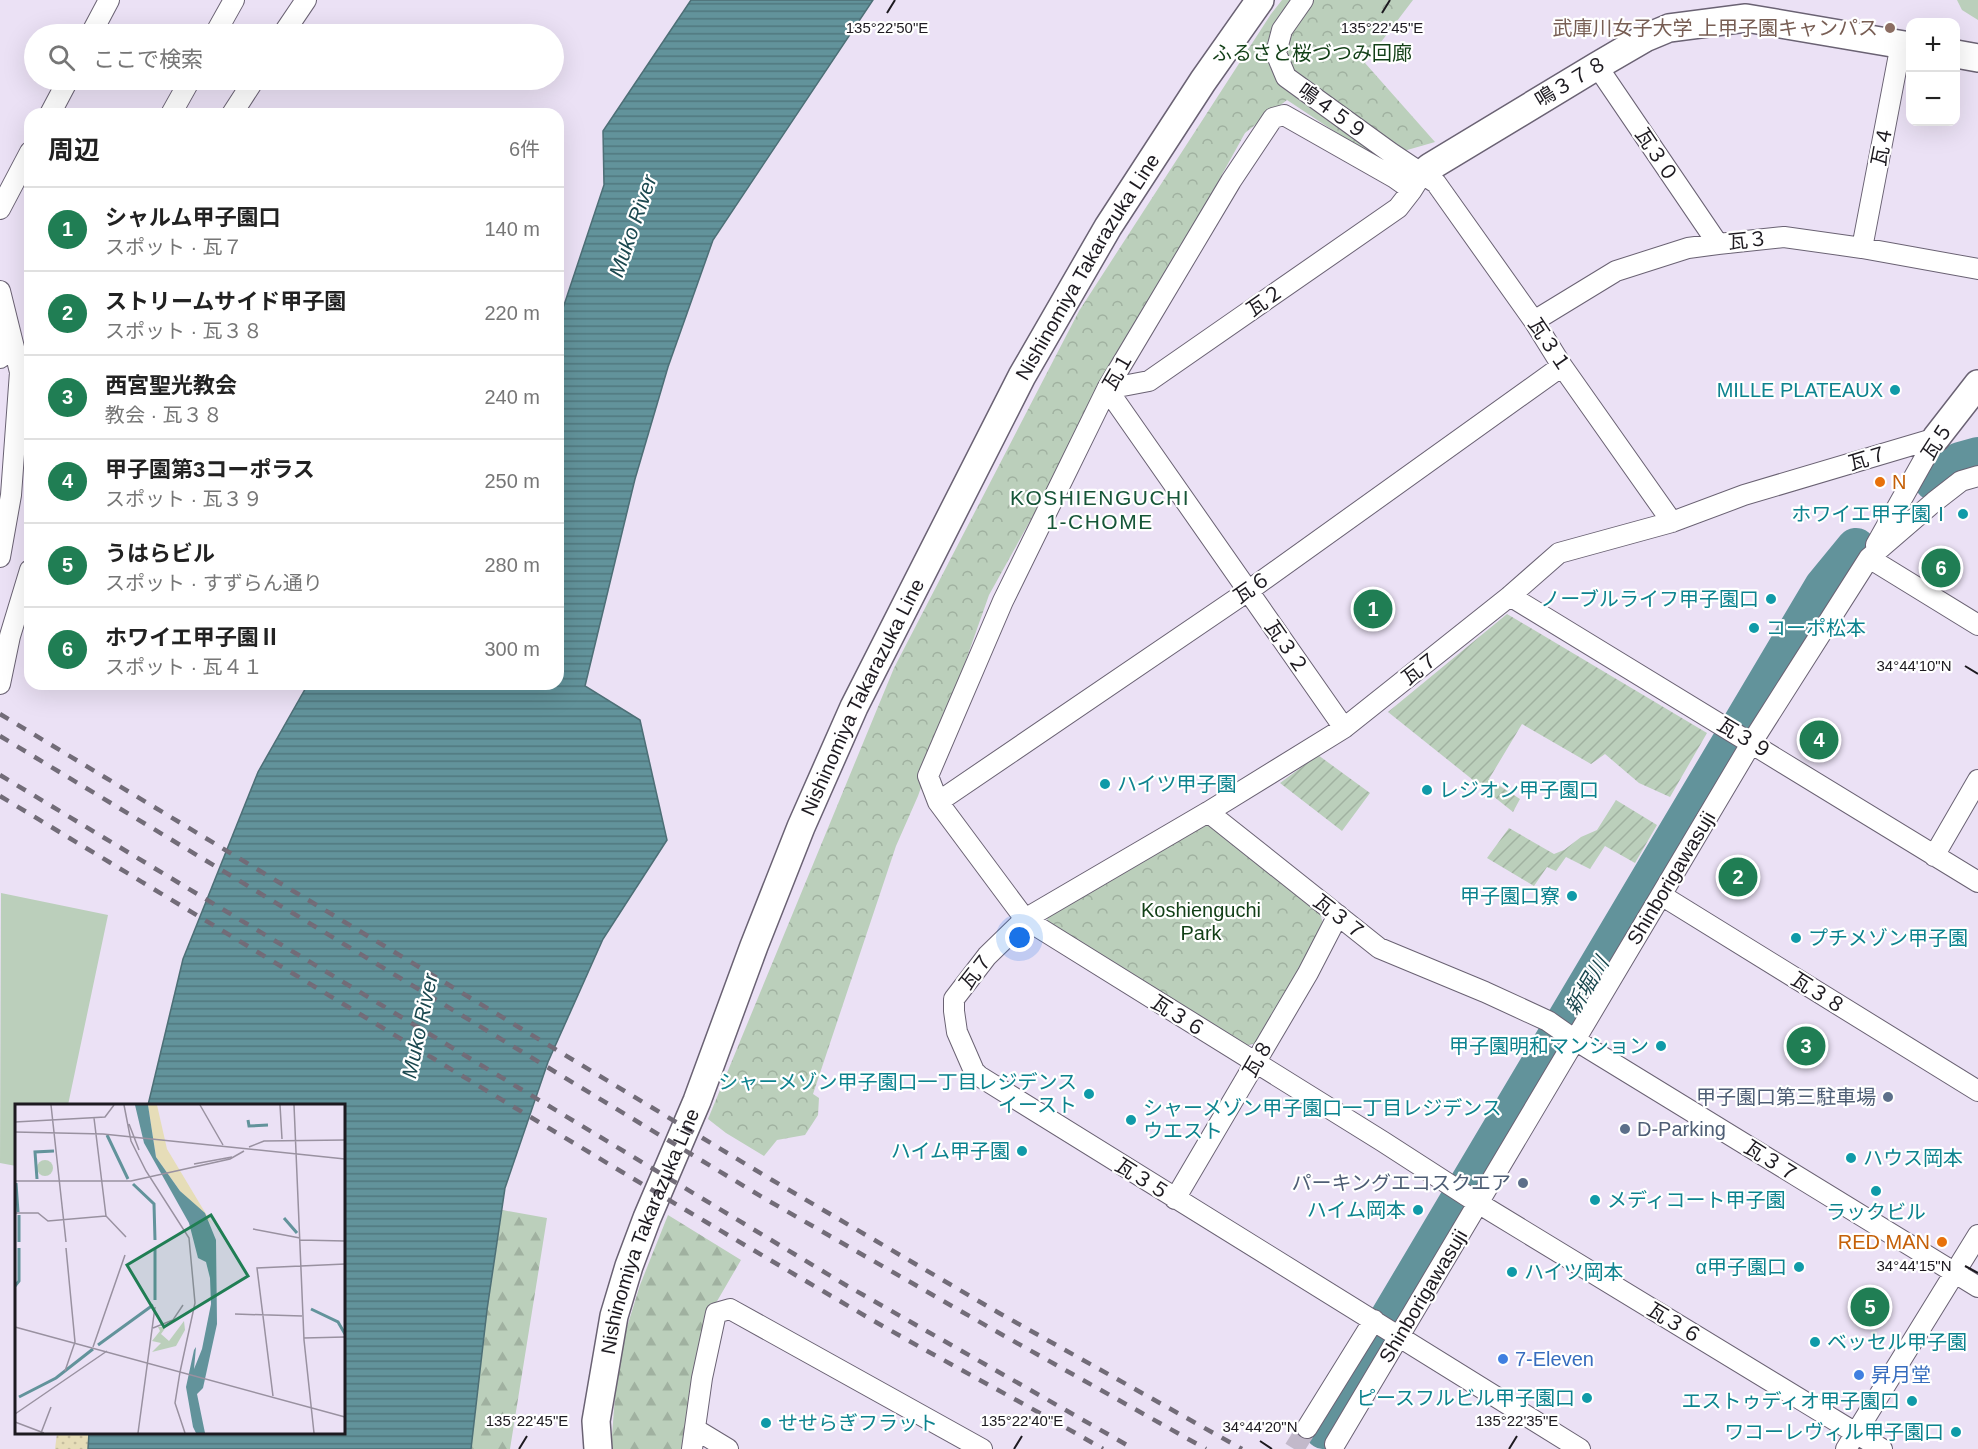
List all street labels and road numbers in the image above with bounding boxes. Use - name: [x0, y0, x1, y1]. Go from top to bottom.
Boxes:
- street label: 鳴３７８: [1531, 51, 1611, 111]
- street label: 鳴４５９: [1294, 79, 1372, 143]
- street label: 瓦３０: [1631, 124, 1683, 186]
- street label: 瓦４: [1867, 124, 1897, 168]
- street label: Nishinomiya Takarazuka Line: [1011, 150, 1164, 384]
- street label: 瓦３: [1727, 227, 1769, 253]
- street label: 瓦２: [1242, 280, 1288, 320]
- street label: 瓦３１: [1524, 314, 1576, 376]
- street label: 瓦１: [1098, 348, 1138, 394]
- street label: 瓦５: [1917, 418, 1957, 464]
- street label: 瓦７: [1846, 442, 1890, 474]
- street label: 瓦６: [1229, 567, 1275, 607]
- street label: Nishinomiya Takarazuka Line: [796, 575, 928, 819]
- street label: 瓦３２: [1261, 616, 1313, 678]
- street label: 瓦７: [1397, 647, 1443, 689]
- street label: 瓦３９: [1714, 713, 1776, 763]
- street label: Shinborigawasuji: [1623, 808, 1719, 948]
- street label: 瓦３７: [1310, 890, 1370, 944]
- street label: 瓦７: [955, 948, 997, 994]
- street label: 瓦３８: [1788, 968, 1850, 1018]
- street label: 瓦３６: [1148, 991, 1210, 1041]
- street label: 瓦８: [1238, 1035, 1278, 1081]
- street label: Nishinomiya Takarazuka Line: [597, 1105, 703, 1356]
- street label: 瓦３７: [1741, 1136, 1803, 1186]
- street label: 瓦３５: [1112, 1154, 1174, 1204]
- street label: Shinborigawasuji: [1375, 1226, 1471, 1366]
- street label: 瓦３６: [1644, 1298, 1706, 1348]

